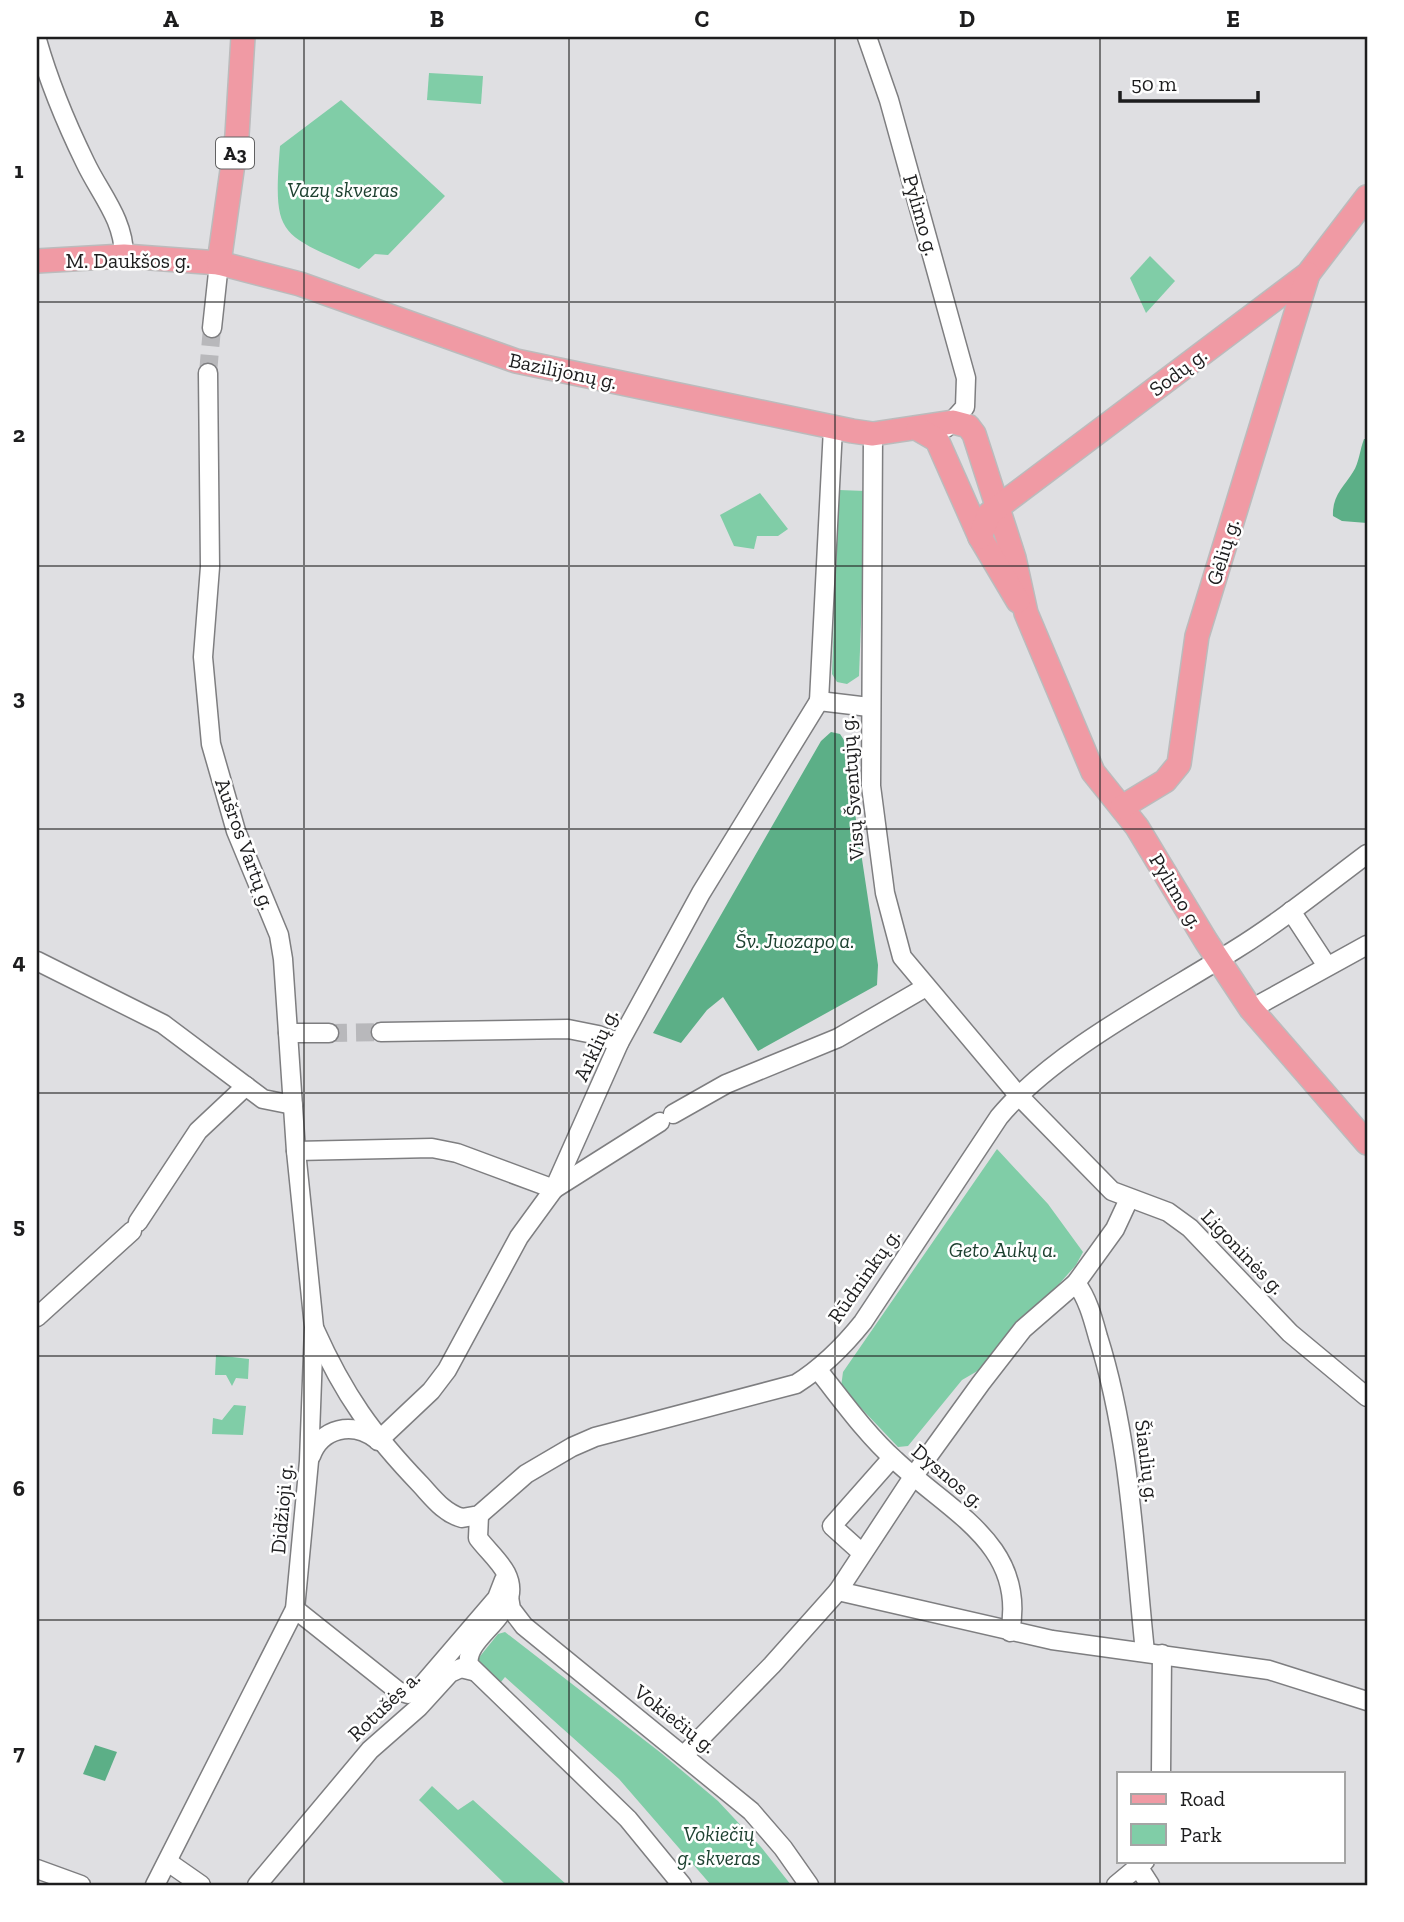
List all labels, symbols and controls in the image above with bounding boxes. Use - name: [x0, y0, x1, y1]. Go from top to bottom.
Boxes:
- text: A: [163, 5, 179, 33]
- text: B: [430, 5, 444, 33]
- text: C: [695, 5, 709, 33]
- text: D: [959, 5, 975, 33]
- text: E: [1226, 5, 1240, 33]
- scale bar: [1120, 60, 1259, 104]
- text: 50 m: [1131, 71, 1177, 96]
- road number: A3: [216, 138, 254, 168]
- text: 1: [14, 156, 24, 184]
- street label: Pylimo g.: [898, 171, 945, 258]
- park label: Vazų skveras: [287, 177, 399, 202]
- street label: M. Daukšos g.: [66, 248, 190, 273]
- street label: Sodų g.: [1144, 342, 1211, 401]
- street label: Bazilijonų g.: [506, 347, 620, 395]
- text: 2: [13, 420, 25, 448]
- street label: Gėlių g.: [1201, 516, 1244, 588]
- text: 3: [13, 683, 25, 711]
- street label: Visų Šventųjų g.: [834, 714, 870, 863]
- street label: Aušros Vartų g.: [210, 775, 281, 913]
- street label: Pylimo g.: [1144, 849, 1209, 933]
- park label: Šv. Juozapo a.: [735, 928, 855, 953]
- text: 4: [12, 947, 26, 975]
- street label: Arklių g.: [568, 1005, 623, 1085]
- street label: Ligoninės g.: [1197, 1204, 1290, 1300]
- text: 5: [13, 1211, 25, 1239]
- street label: Rūdninkų g.: [822, 1224, 905, 1328]
- park label: Geto Aukų a.: [949, 1237, 1057, 1262]
- street label: Šiaulių g.: [1130, 1418, 1165, 1503]
- street label: Dysnos g.: [907, 1438, 990, 1513]
- street label: Didžioji g.: [265, 1463, 299, 1555]
- text: 6: [13, 1474, 25, 1502]
- street label: Rotušės a.: [342, 1665, 425, 1746]
- street label: Vokiečių g.: [628, 1678, 721, 1758]
- text: 7: [13, 1738, 25, 1766]
- legend: [1117, 1772, 1344, 1862]
- text: Road: [1180, 1786, 1226, 1811]
- park label: Vokiečių g. skveras: [677, 1821, 761, 1870]
- text: Park: [1180, 1822, 1222, 1847]

